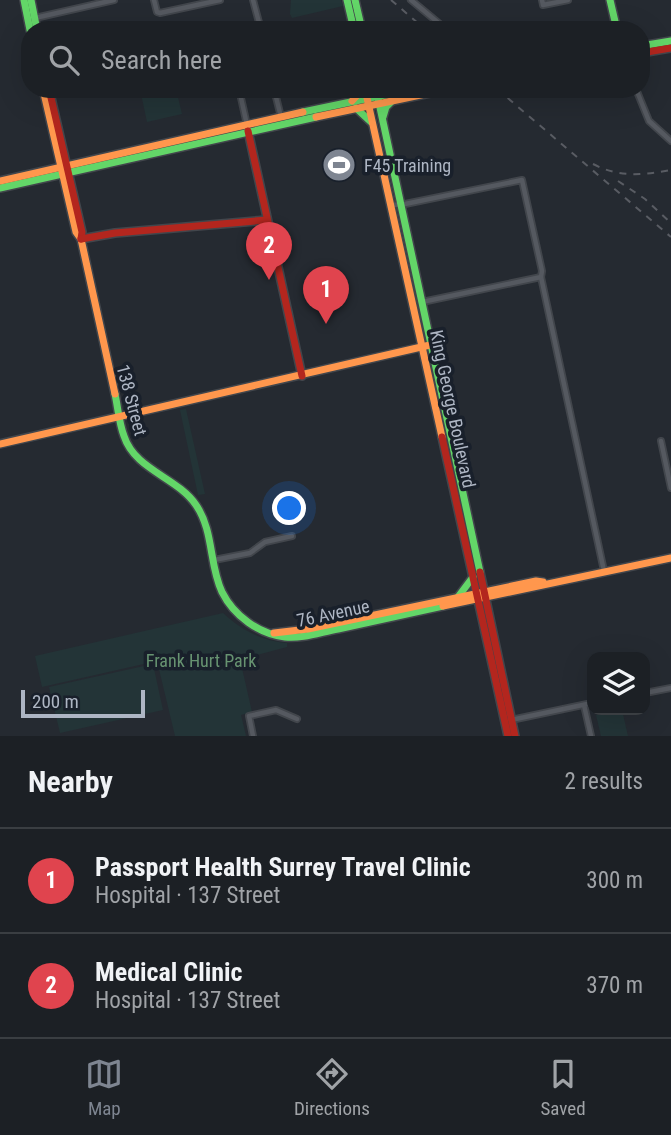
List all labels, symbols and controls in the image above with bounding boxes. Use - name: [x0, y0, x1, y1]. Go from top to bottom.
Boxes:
- search box: [21, 21, 650, 98]
- icon: search: [45, 41, 83, 79]
- text: Search here: [101, 45, 222, 75]
- sports icon: F45 Training: [320, 146, 358, 184]
- place label: F45 Training: [364, 155, 451, 176]
- pin: 2: [246, 222, 292, 280]
- pin: 1: [303, 266, 349, 324]
- street label: King George Boulevard: [426, 328, 480, 490]
- street label: 138 Street: [112, 362, 152, 438]
- your location: [272, 491, 306, 525]
- street label: 76 Avenue: [295, 595, 371, 631]
- park label: Frank Hurt Park: [146, 650, 256, 671]
- map controls: [587, 652, 650, 715]
- button: layers: [587, 652, 650, 715]
- scale bar: [21, 687, 145, 719]
- text: 200 m: [32, 690, 79, 713]
- text: Nearby: [28, 764, 113, 799]
- text: 2 results: [565, 768, 643, 795]
- text: Passport Health Surrey Travel Clinic: [95, 852, 471, 882]
- text: 1: [45, 867, 57, 894]
- text: 300 m: [586, 867, 643, 894]
- text: Hospital · 137 Street: [95, 882, 280, 909]
- text: Medical Clinic: [95, 957, 243, 987]
- text: 2: [45, 972, 57, 999]
- text: 370 m: [586, 972, 643, 999]
- text: Hospital · 137 Street: [95, 987, 280, 1014]
- tab: Map: [85, 1055, 123, 1120]
- tab: Directions: [294, 1055, 370, 1120]
- tab: Saved: [540, 1055, 586, 1120]

